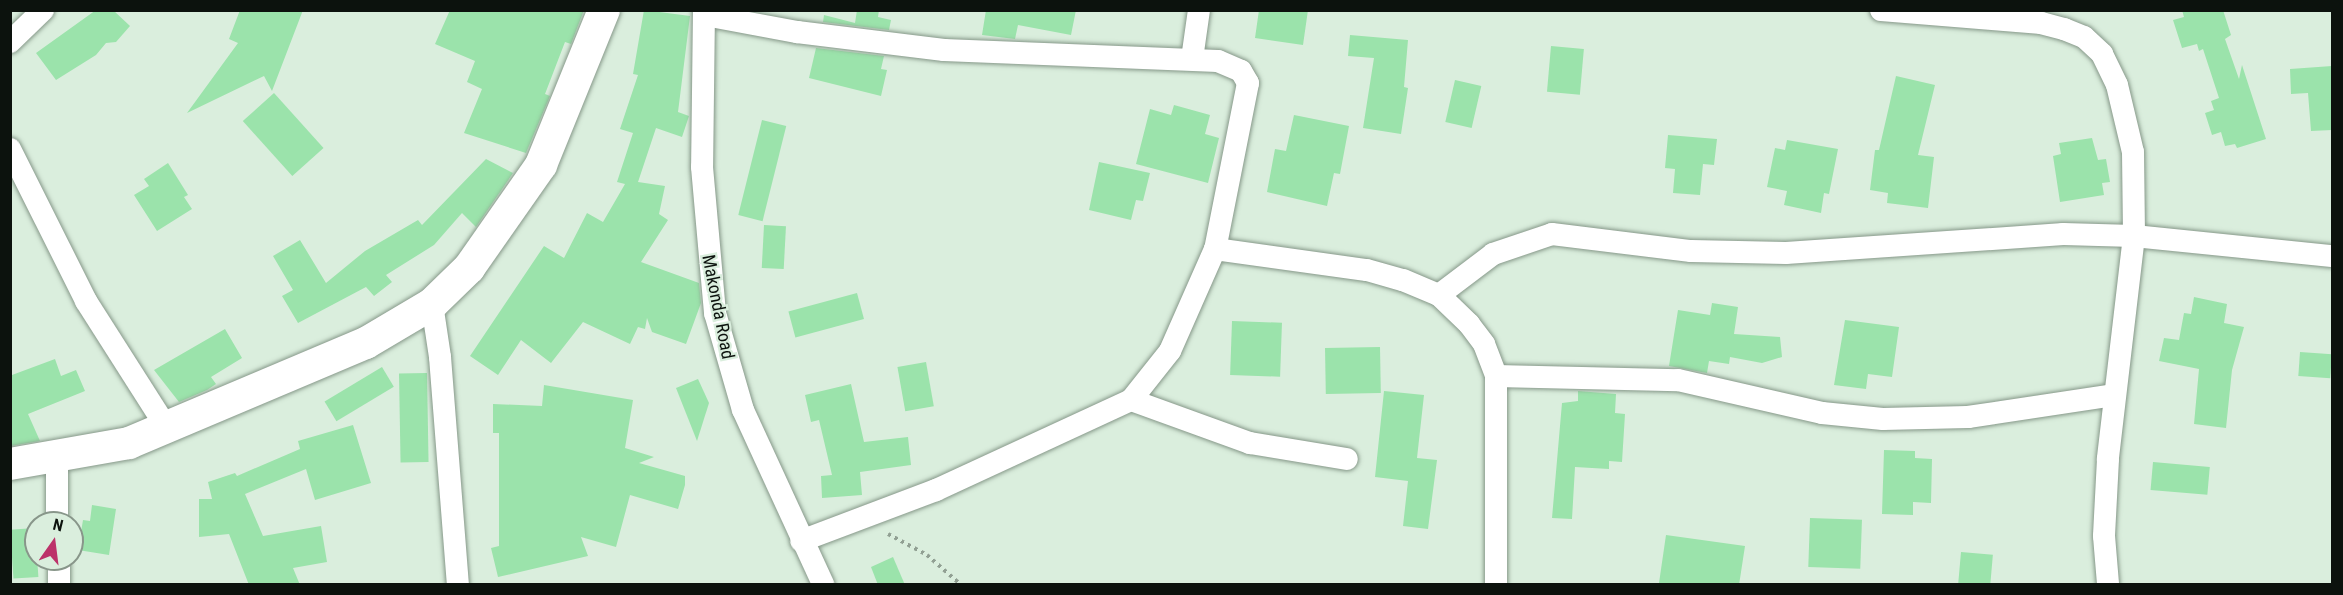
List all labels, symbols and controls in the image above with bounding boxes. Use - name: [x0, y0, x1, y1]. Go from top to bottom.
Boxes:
- street label: Makonda Road: [697, 253, 739, 361]
- north arrow: [24, 511, 84, 571]
- text: N: [51, 515, 65, 535]

